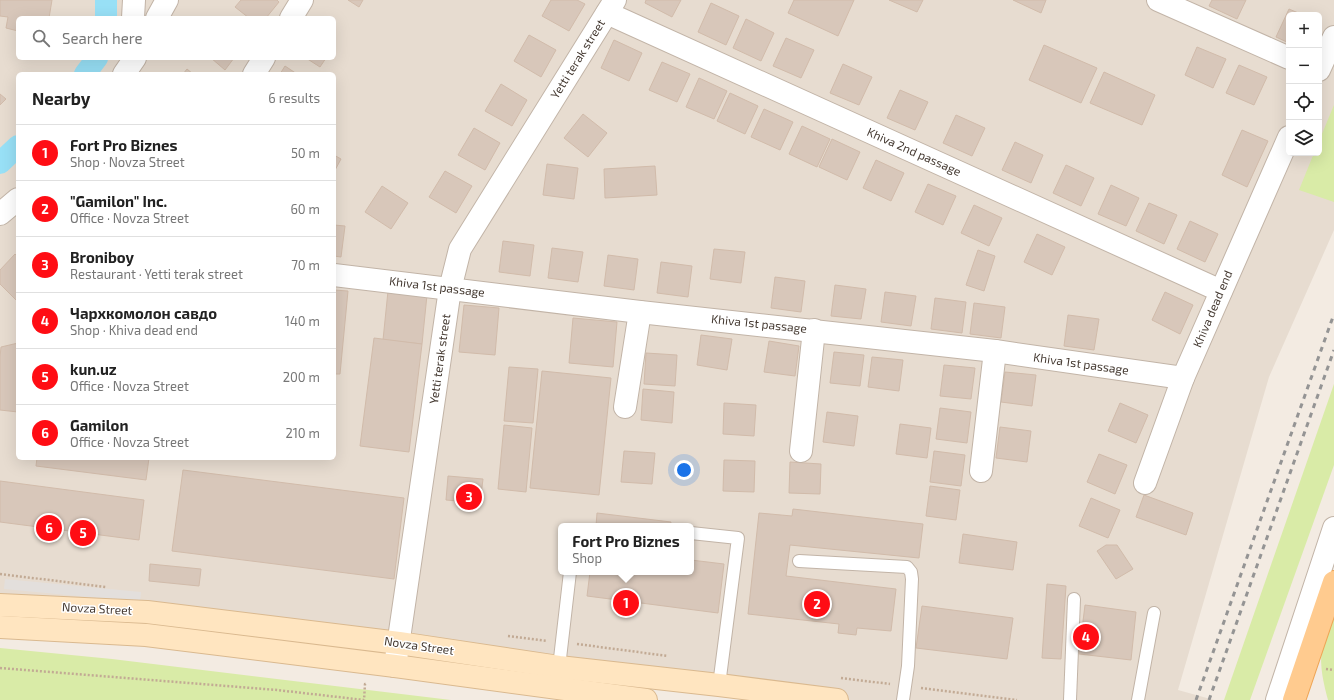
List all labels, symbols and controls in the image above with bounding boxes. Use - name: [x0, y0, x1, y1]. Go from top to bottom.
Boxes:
- map controls: [1286, 12, 1322, 156]
- button: +: [1286, 12, 1322, 48]
- search box: [16, 16, 336, 60]
- street label: Yetti terak street: [547, 16, 607, 101]
- icon: search: [30, 27, 52, 49]
- text: Search here: [62, 29, 143, 47]
- button: −: [1286, 48, 1322, 84]
- button: locate: [1286, 84, 1322, 120]
- text: Nearby: [32, 88, 90, 108]
- text: 6 results: [268, 90, 320, 106]
- button: layers: [1286, 120, 1322, 156]
- street label: Khiva 2nd passage: [865, 124, 964, 178]
- text: Fort Pro Biznes: [70, 136, 177, 154]
- text: 1: [42, 145, 48, 161]
- text: 50 m: [291, 145, 320, 161]
- text: Shop · Novza Street: [70, 154, 185, 170]
- text: "Gamilon" Inc.: [70, 192, 167, 210]
- text: 2: [41, 201, 49, 217]
- text: 60 m: [290, 201, 320, 217]
- text: Office · Novza Street: [70, 210, 189, 226]
- text: Broniboy: [70, 248, 134, 266]
- text: 3: [41, 257, 49, 273]
- text: 70 m: [291, 257, 320, 273]
- text: Restaurant · Yetti terak street: [70, 266, 243, 282]
- street label: Khiva dead end: [1190, 268, 1235, 349]
- street label: Khiva 1st passage: [389, 273, 486, 299]
- text: Чархкомолон савдо: [70, 304, 217, 322]
- street label: Khiva 1st passage: [711, 311, 808, 335]
- street label: Yetti terak street: [426, 312, 452, 405]
- text: 4: [41, 313, 49, 329]
- text: 140 m: [285, 313, 320, 329]
- text: Shop · Khiva dead end: [70, 322, 198, 338]
- street label: Khiva 1st passage: [1033, 349, 1130, 377]
- text: kun.uz: [70, 360, 117, 378]
- text: 5: [41, 369, 49, 385]
- text: 200 m: [283, 369, 320, 385]
- text: Office · Novza Street: [70, 378, 189, 394]
- text: Gamilon: [70, 416, 128, 434]
- text: 6: [41, 425, 49, 441]
- text: 210 m: [285, 425, 320, 441]
- text: Office · Novza Street: [70, 434, 189, 450]
- your location: [674, 460, 694, 480]
- pin: 3: [456, 482, 482, 512]
- pin: 6: [36, 513, 62, 543]
- pin: 5: [70, 518, 96, 548]
- popup: [558, 523, 694, 575]
- text: Fort Pro Biznes: [572, 532, 680, 550]
- text: Shop: [572, 550, 602, 566]
- pin: 1: [613, 588, 639, 618]
- pin: 2: [804, 589, 830, 619]
- street label: Novza Street: [62, 599, 133, 617]
- pin: 4: [1073, 622, 1099, 652]
- street label: Novza Street: [383, 633, 455, 657]

